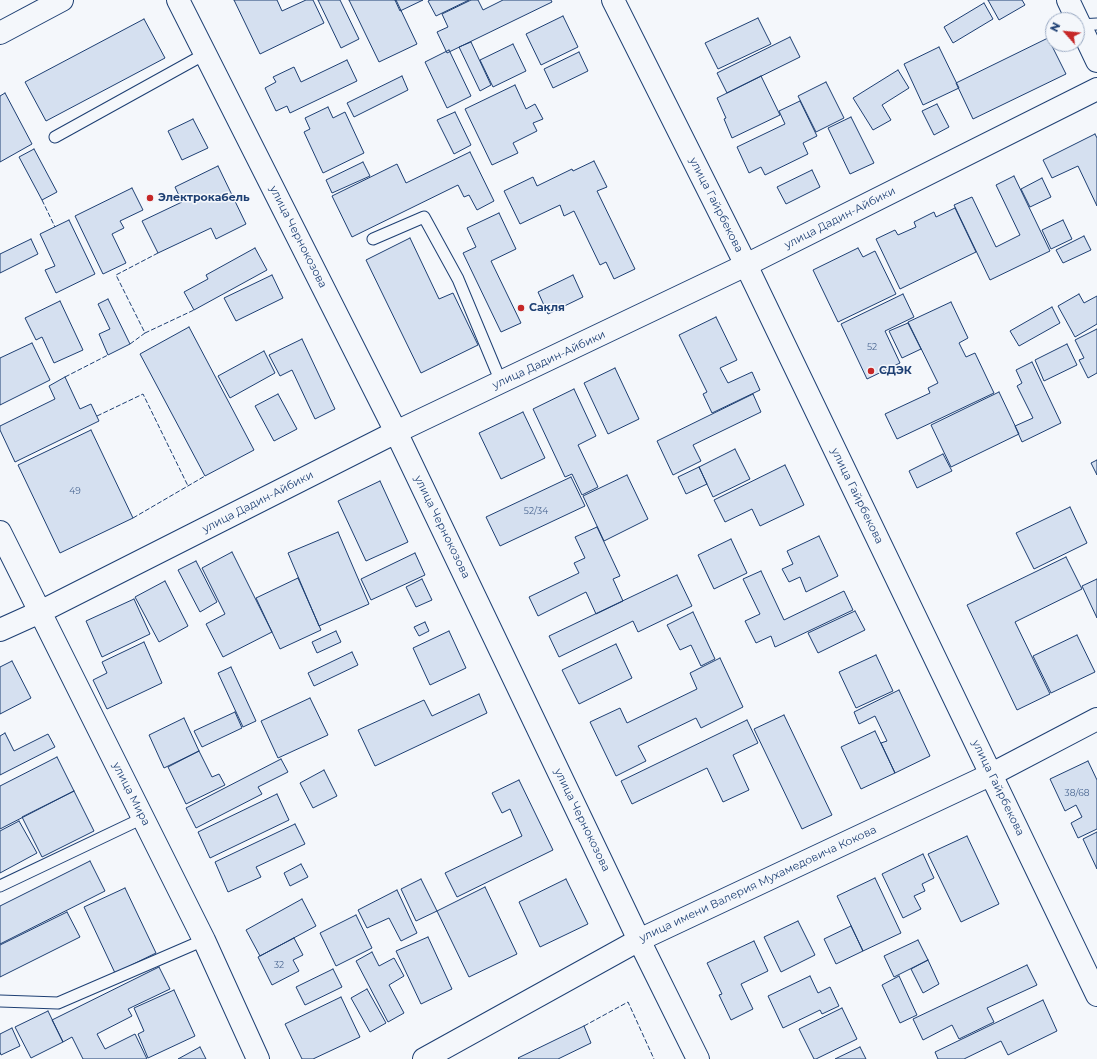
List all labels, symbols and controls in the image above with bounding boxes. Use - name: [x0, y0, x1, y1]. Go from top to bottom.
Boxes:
- north arrow: [1045, 12, 1085, 52]
- text: N: [1047, 20, 1063, 34]
- street label: улица Гайрбекова: [686, 155, 746, 255]
- street label: улица Чернокозова: [266, 184, 330, 290]
- street label: улица Дадин-Айбики: [782, 184, 898, 252]
- place label: Электрокабель: [158, 191, 250, 205]
- marker: Электрокабель: [145, 193, 155, 203]
- place label: Сакля: [529, 301, 565, 315]
- marker: Сакля: [516, 303, 526, 313]
- street label: улица Дадин-Айбики: [490, 328, 608, 392]
- house number: 52: [867, 342, 877, 352]
- place label: СДЭК: [879, 364, 912, 378]
- marker: СДЭК: [866, 366, 876, 376]
- street label: улица Гайрбекова: [828, 446, 886, 546]
- street label: улица Дадин-Айбики: [200, 468, 316, 536]
- street label: улица Чернокозова: [411, 473, 473, 581]
- house number: 49: [69, 486, 81, 496]
- house number: 52/34: [524, 506, 548, 516]
- street label: улица Гайрбекова: [969, 738, 1027, 838]
- street label: улица Мира: [109, 760, 153, 828]
- street label: улица Чернокозова: [551, 766, 613, 874]
- house number: 38/68: [1065, 788, 1089, 798]
- street label: улица имени Валерия Мухамедовича Кокова: [637, 823, 879, 945]
- house number: 32: [274, 960, 284, 970]

